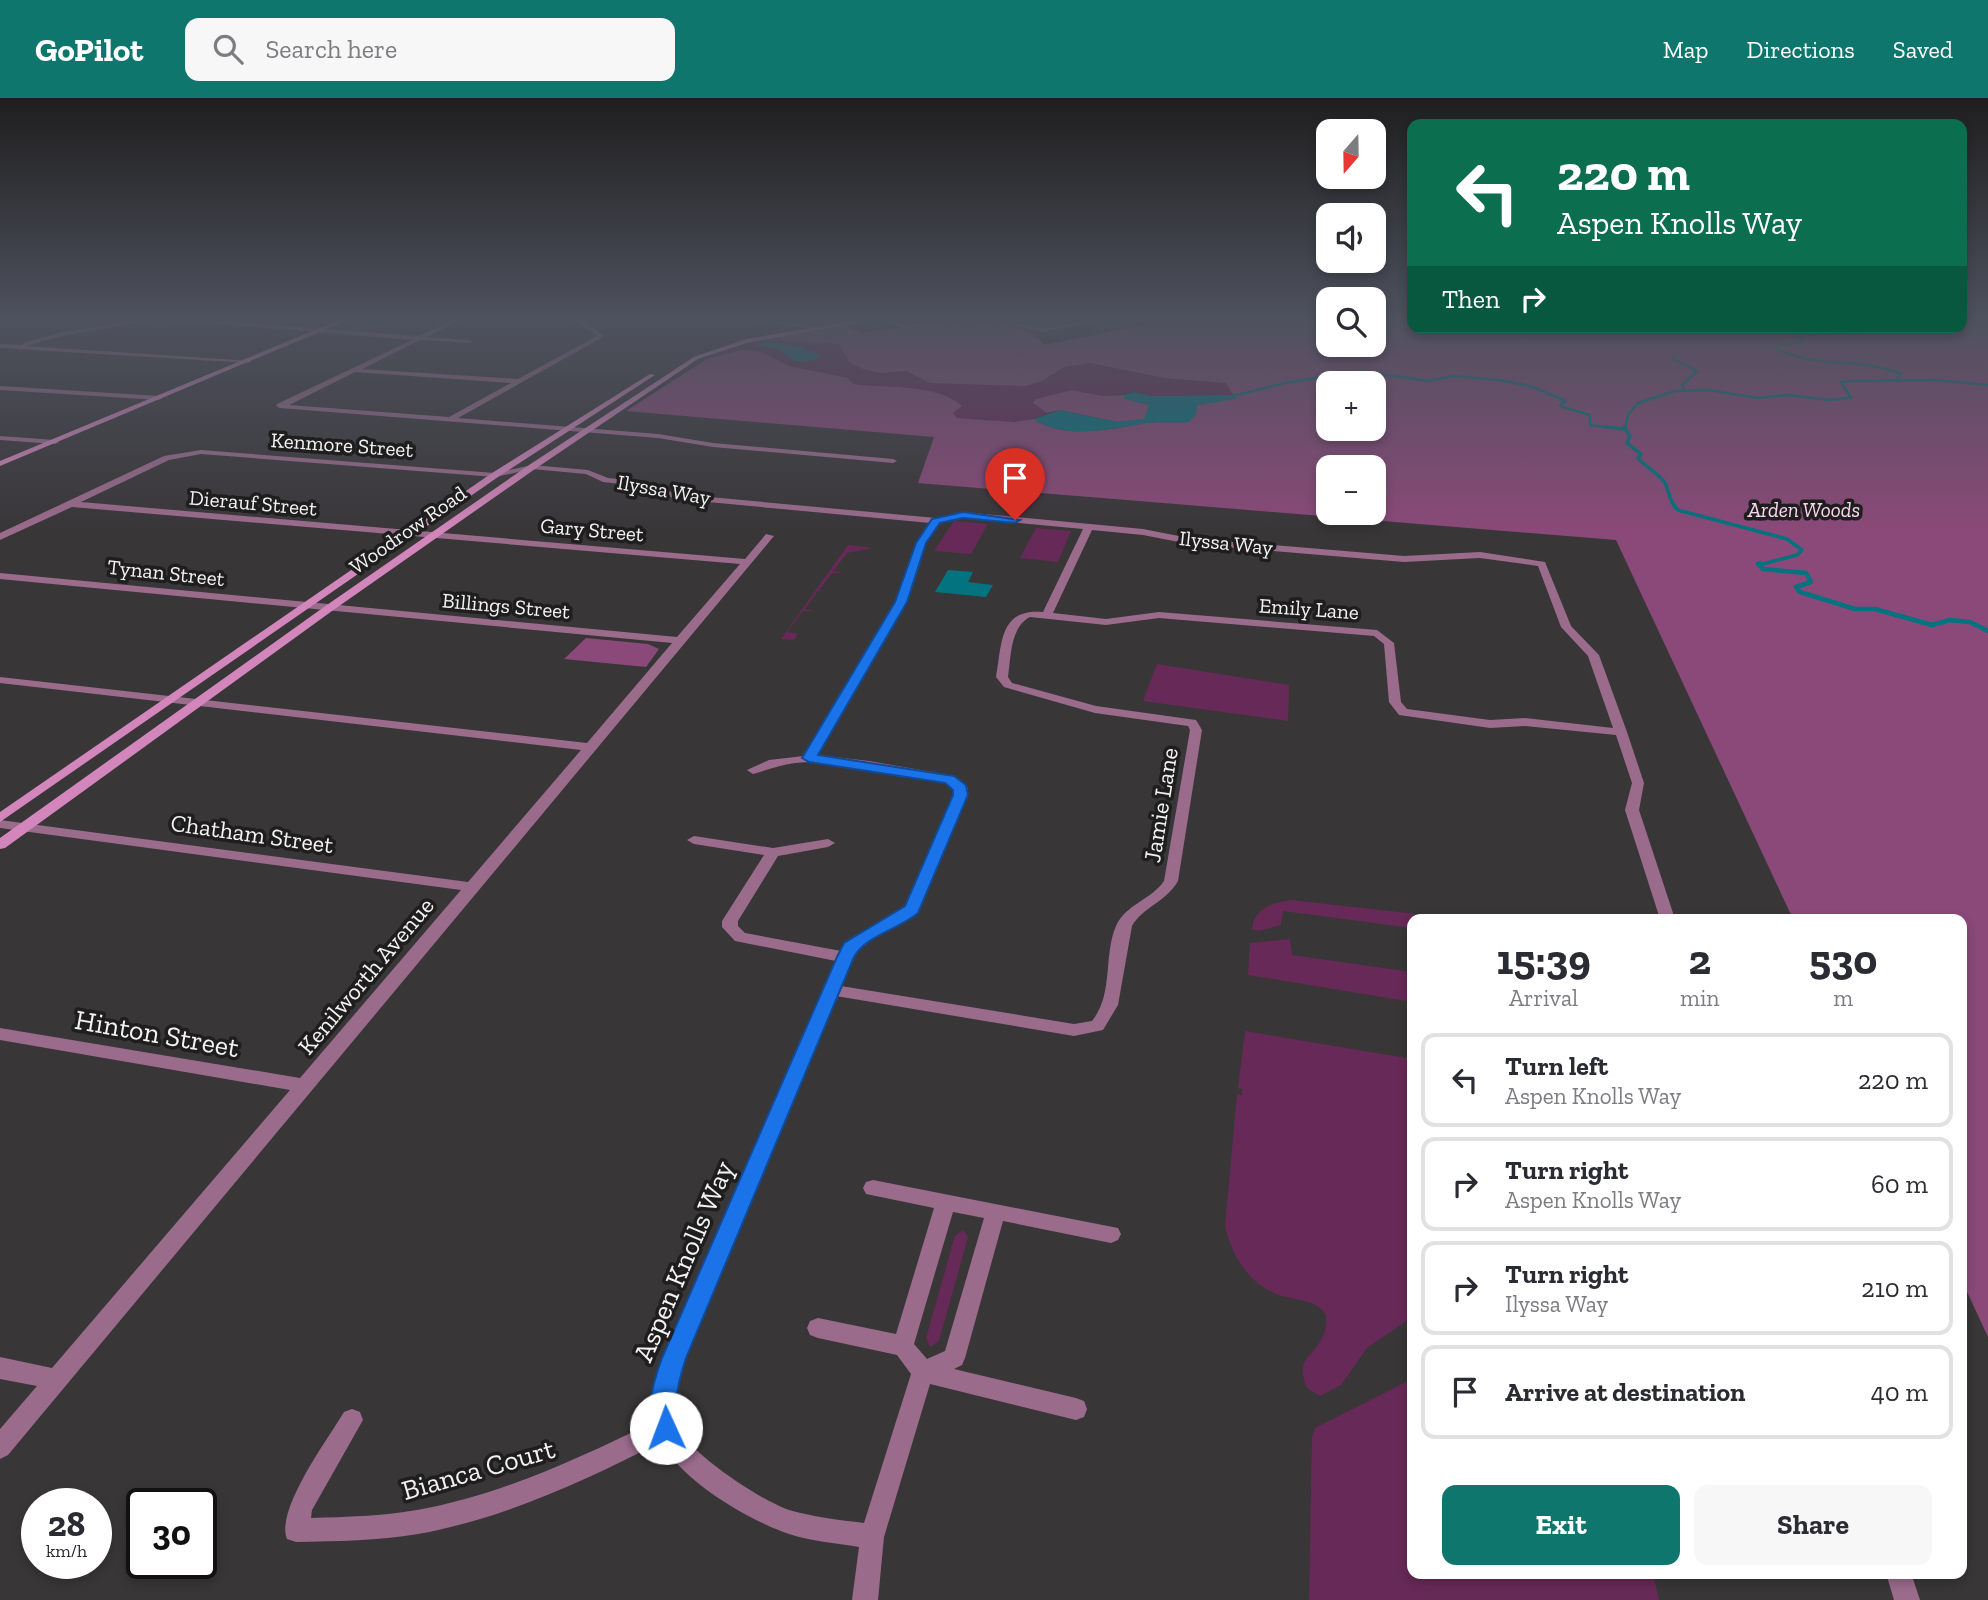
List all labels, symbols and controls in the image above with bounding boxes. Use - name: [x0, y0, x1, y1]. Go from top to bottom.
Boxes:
- search box: [185, 18, 675, 81]
- text: GoPilot: [35, 30, 143, 69]
- icon: search: [209, 30, 247, 68]
- text: Search here: [265, 33, 397, 65]
- text: Map: [1663, 35, 1709, 64]
- text: Directions: [1747, 35, 1855, 64]
- text: Saved: [1893, 35, 1953, 64]
- north arrow: [1316, 119, 1386, 189]
- map controls: [1316, 119, 1386, 525]
- text: 220 m: [1557, 144, 1690, 203]
- icon: left: [1442, 147, 1533, 238]
- button: sound: [1316, 203, 1386, 273]
- text: Aspen Knolls Way: [1557, 204, 1802, 242]
- icon: right: [1514, 280, 1552, 318]
- text: Then: [1442, 283, 1500, 315]
- button: search: [1316, 287, 1386, 357]
- button: +: [1316, 371, 1386, 441]
- street label: Kenmore Street: [270, 427, 414, 462]
- pin: [985, 448, 1045, 520]
- button: −: [1316, 455, 1386, 525]
- icon: arrive: [996, 459, 1034, 497]
- street label: Ilyssa Way: [615, 469, 713, 510]
- street label: Woodrow Road: [345, 480, 471, 579]
- street label: Dierauf Street: [188, 484, 318, 521]
- park label: Arden Woods: [1747, 497, 1860, 522]
- street label: Gary Street: [539, 513, 645, 546]
- street label: Ilyssa Way: [1178, 525, 1274, 560]
- street label: Tynan Street: [106, 554, 226, 591]
- street label: Billings Street: [441, 587, 571, 624]
- street label: Emily Lane: [1258, 593, 1360, 624]
- street label: Jamie Lane: [1137, 745, 1184, 864]
- street label: Chatham Street: [169, 808, 335, 859]
- street label: Kenilworth Avenue: [291, 891, 440, 1060]
- text: 15:39: [1496, 934, 1591, 985]
- text: 2: [1689, 934, 1711, 985]
- text: 530: [1809, 934, 1878, 985]
- text: Arrival: [1509, 984, 1578, 1012]
- text: min: [1680, 984, 1720, 1012]
- text: m: [1833, 984, 1853, 1012]
- street label: Hinton Street: [72, 1003, 242, 1064]
- text: Turn left: [1505, 1050, 1608, 1082]
- icon: left: [1446, 1061, 1484, 1099]
- text: 220 m: [1858, 1064, 1928, 1096]
- text: Aspen Knolls Way: [1505, 1082, 1681, 1110]
- text: Turn right: [1505, 1154, 1628, 1186]
- street label: Aspen Knolls Way: [626, 1155, 741, 1366]
- icon: right: [1446, 1165, 1484, 1203]
- text: 60 m: [1871, 1168, 1928, 1200]
- text: Aspen Knolls Way: [1505, 1186, 1681, 1214]
- text: Turn right: [1505, 1258, 1628, 1290]
- icon: right: [1446, 1269, 1484, 1307]
- text: 210 m: [1861, 1272, 1928, 1304]
- text: Ilyssa Way: [1505, 1290, 1608, 1318]
- icon: arrive: [1446, 1373, 1484, 1411]
- text: Arrive at destination: [1505, 1376, 1745, 1408]
- text: 40 m: [1871, 1376, 1928, 1408]
- position arrow: [629, 1391, 703, 1465]
- street label: Bianca Court: [398, 1432, 559, 1507]
- button: Exit: [1442, 1485, 1680, 1565]
- button: Share: [1694, 1485, 1932, 1565]
- speed limit sign: 30: [126, 1488, 217, 1579]
- text: 28: [48, 1503, 85, 1545]
- text: km/h: [46, 1540, 87, 1562]

